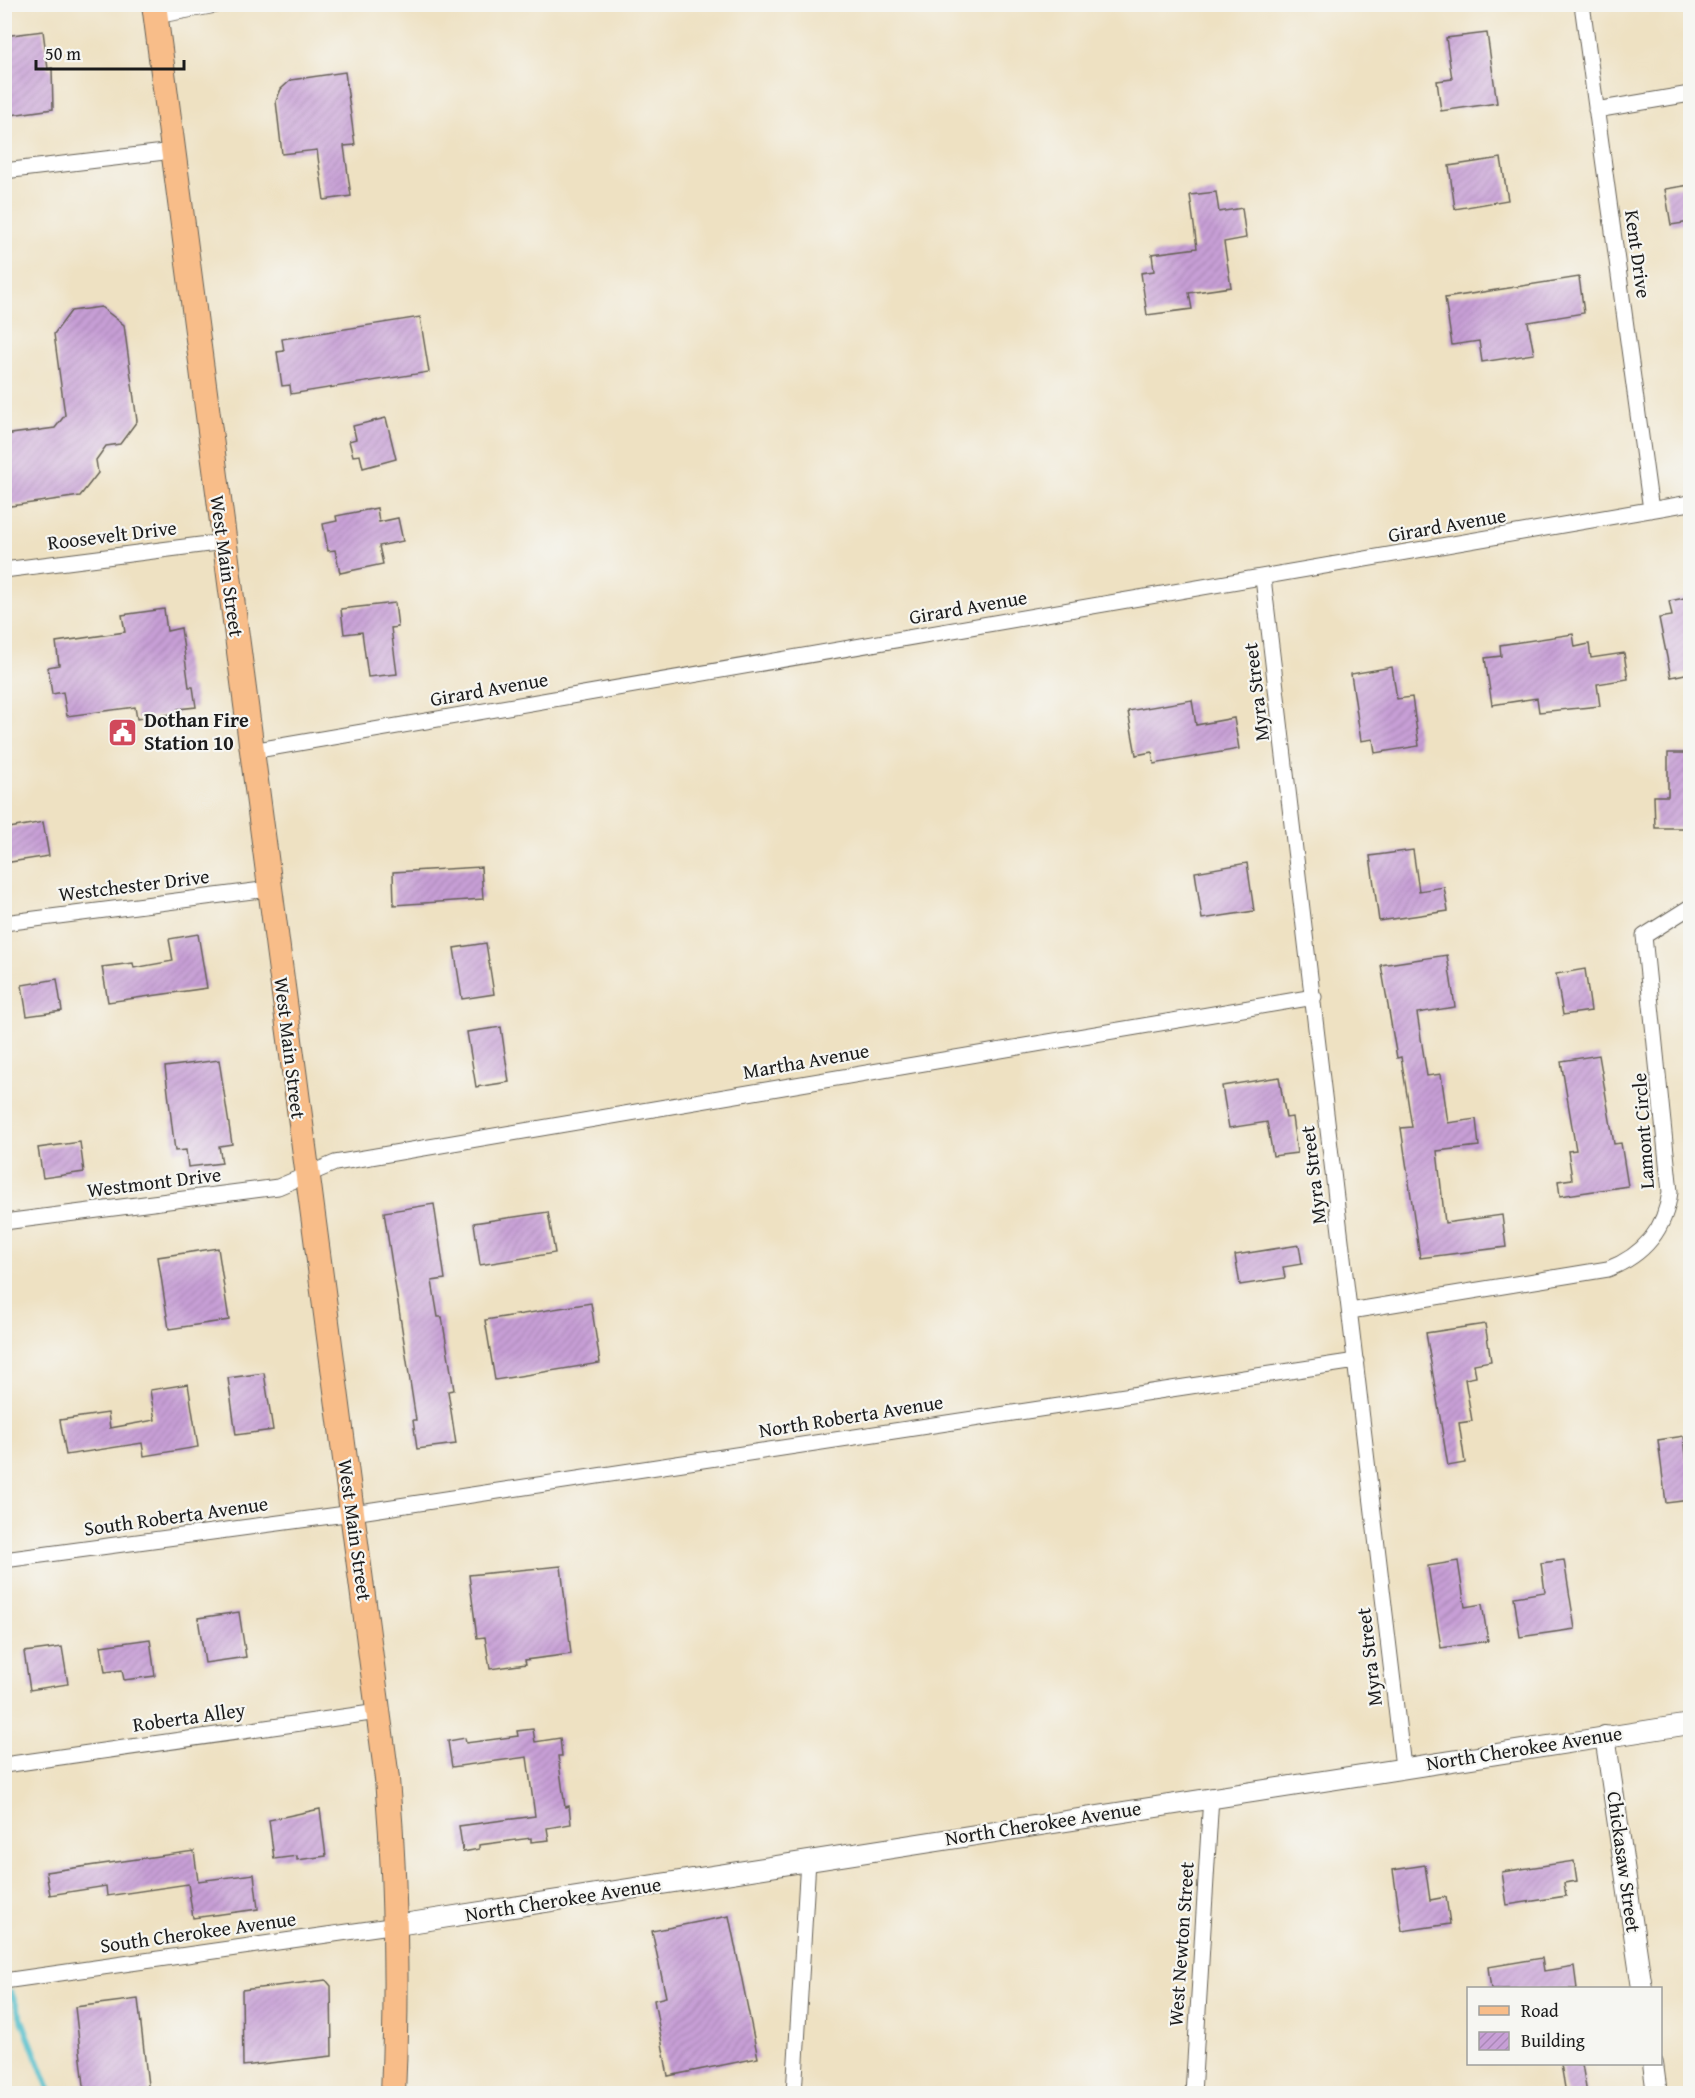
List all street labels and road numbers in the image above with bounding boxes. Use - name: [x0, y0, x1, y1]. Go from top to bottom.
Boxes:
- street label: Kent Drive: [1618, 208, 1659, 300]
- street label: West Main Street: [203, 493, 252, 639]
- street label: Girard Avenue: [1386, 500, 1508, 549]
- street label: Roosevelt Drive: [46, 512, 178, 557]
- street label: Girard Avenue: [907, 582, 1029, 631]
- street label: Myra Street: [1235, 641, 1276, 743]
- street label: Girard Avenue: [428, 664, 550, 713]
- street label: Westchester Drive: [57, 861, 211, 908]
- street label: West Main Street: [267, 975, 314, 1121]
- street label: Martha Avenue: [741, 1035, 871, 1086]
- street label: Lamont Circle: [1624, 1072, 1661, 1190]
- street label: Myra Street: [1292, 1124, 1333, 1226]
- street label: Westmont Drive: [85, 1159, 223, 1204]
- street label: North Roberta Avenue: [757, 1387, 945, 1444]
- street label: West Main Street: [331, 1457, 380, 1603]
- street label: South Roberta Avenue: [82, 1488, 270, 1543]
- street label: Myra Street: [1348, 1606, 1389, 1708]
- street label: Roberta Alley: [131, 1694, 247, 1739]
- street label: North Cherokee Avenue: [1424, 1718, 1624, 1777]
- street label: Chickasaw Street: [1600, 1790, 1649, 1934]
- street label: North Cherokee Avenue: [943, 1793, 1143, 1852]
- street label: West Newton Street: [1160, 1861, 1201, 2027]
- street label: North Cherokee Avenue: [463, 1869, 663, 1928]
- street label: South Cherokee Avenue: [98, 1903, 298, 1960]

